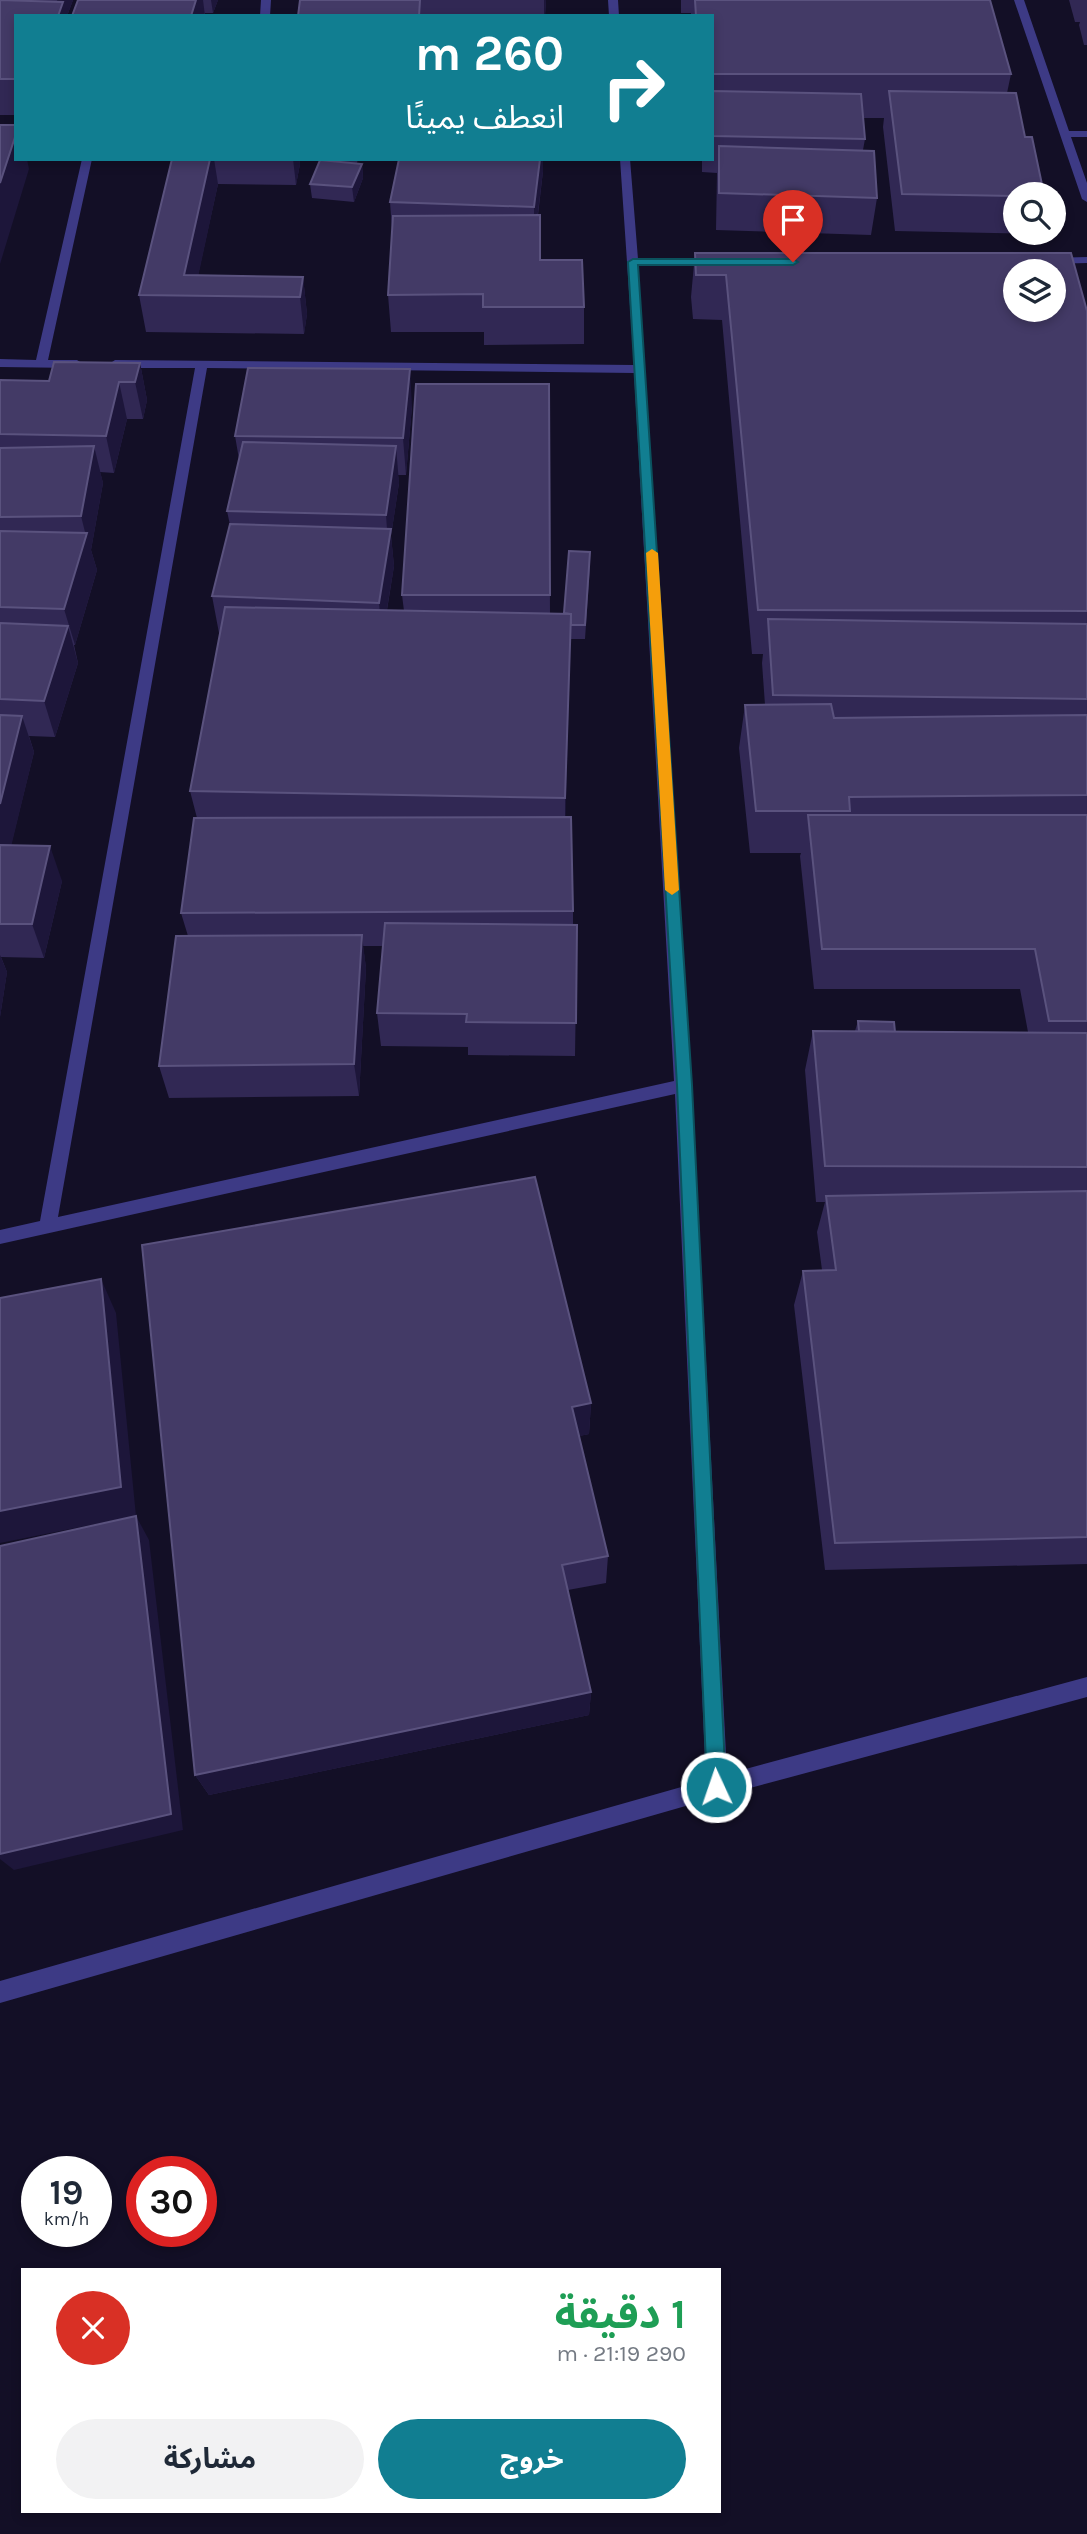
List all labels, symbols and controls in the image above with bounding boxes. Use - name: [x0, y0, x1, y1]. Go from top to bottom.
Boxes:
- text: 260 m: [415, 25, 564, 82]
- icon: right: [588, 42, 679, 133]
- text: انعطف يمينًا: [405, 99, 564, 136]
- map controls: [1003, 182, 1066, 322]
- button: search: [1003, 182, 1066, 245]
- pin: [763, 190, 823, 262]
- icon: arrive: [774, 201, 812, 239]
- button: layers: [1003, 259, 1066, 322]
- position arrow: [679, 1750, 753, 1824]
- speed limit sign: 30: [126, 2156, 217, 2247]
- text: 19: [50, 2172, 83, 2213]
- text: km/h: [44, 2208, 89, 2230]
- text: 1 دقيقة: [555, 2289, 686, 2339]
- button: close: [56, 2291, 130, 2365]
- text: 290 m · 21:19: [556, 2340, 686, 2367]
- button: مشاركة: [56, 2419, 364, 2499]
- button: خروج: [378, 2419, 686, 2499]

